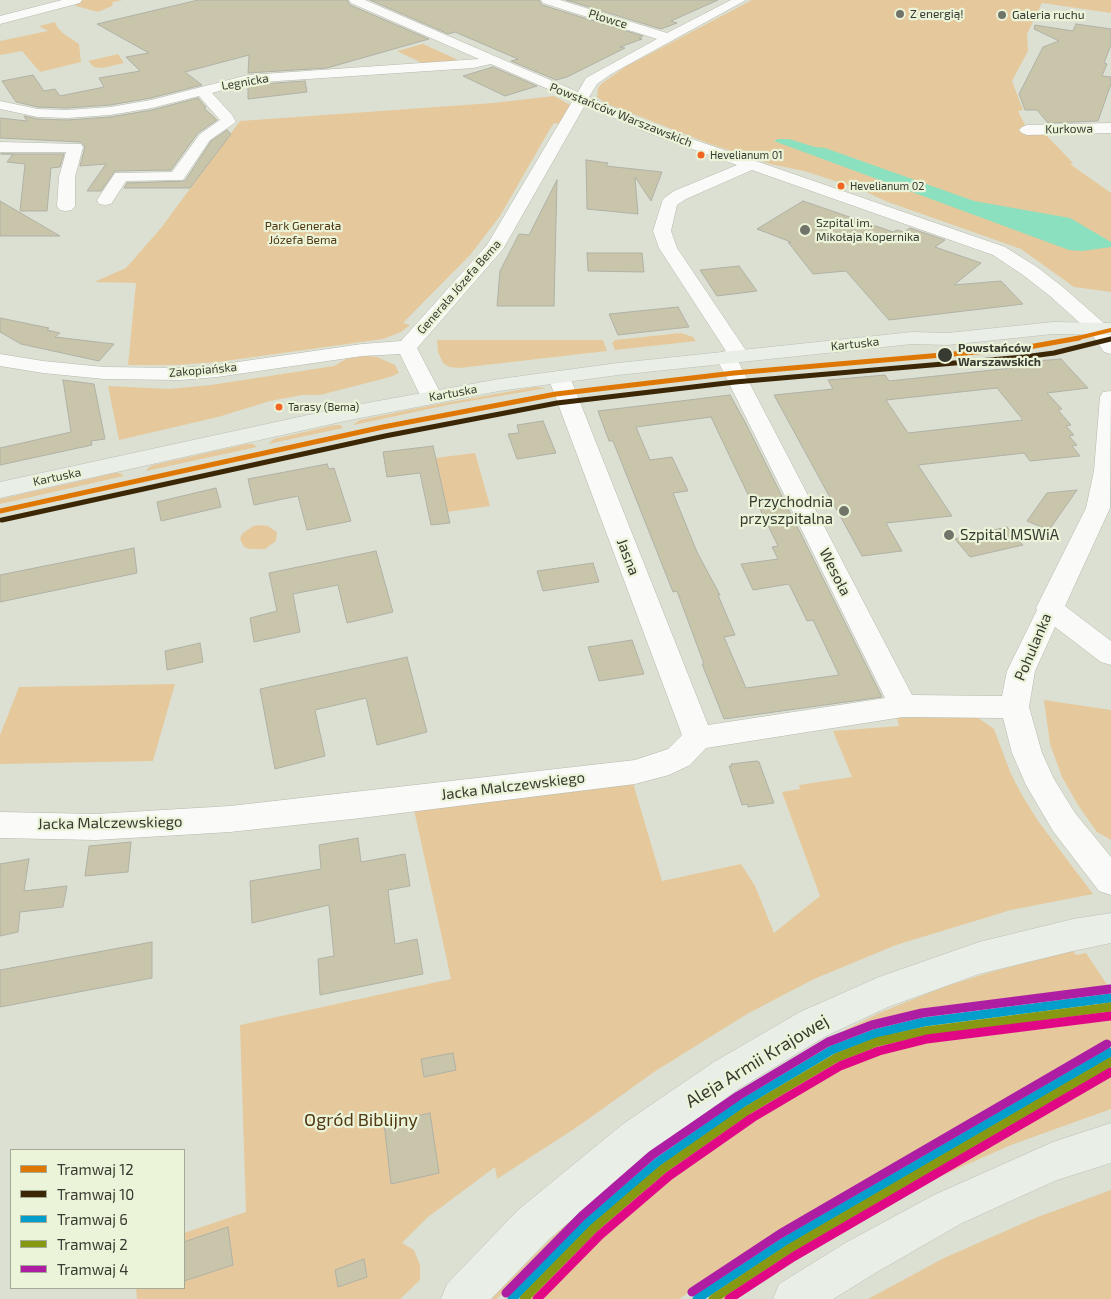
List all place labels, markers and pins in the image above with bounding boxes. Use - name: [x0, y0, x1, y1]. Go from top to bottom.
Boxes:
- place label: Z energią!: [910, 7, 964, 21]
- marker: Z energią!: [894, 8, 906, 20]
- place label: Galeria ruchu: [1012, 8, 1085, 22]
- marker: Galeria ruchu: [996, 9, 1008, 21]
- place label: Hevelianum 01: [710, 148, 783, 162]
- marker: Hevelianum 01: [696, 150, 706, 160]
- place label: Hevelianum 02: [850, 179, 924, 193]
- marker: Hevelianum 02: [836, 181, 846, 191]
- place label: Szpital im. Mikołaja Kopernika: [816, 216, 920, 244]
- marker: Szpital im. Mikołaja Kopernika: [798, 223, 812, 237]
- place label: Powstańców Warszawskich: [958, 341, 1041, 369]
- marker: Powstańców Warszawskich: [936, 346, 954, 364]
- place label: Tarasy (Bema): [288, 400, 359, 414]
- marker: Tarasy (Bema): [274, 402, 284, 412]
- place label: Przychodnia przyszpitalna: [740, 493, 833, 528]
- marker: Przychodnia przyszpitalna: [837, 504, 851, 518]
- place label: Szpital MSWiA: [960, 526, 1059, 544]
- marker: Szpital MSWiA: [942, 528, 956, 542]

